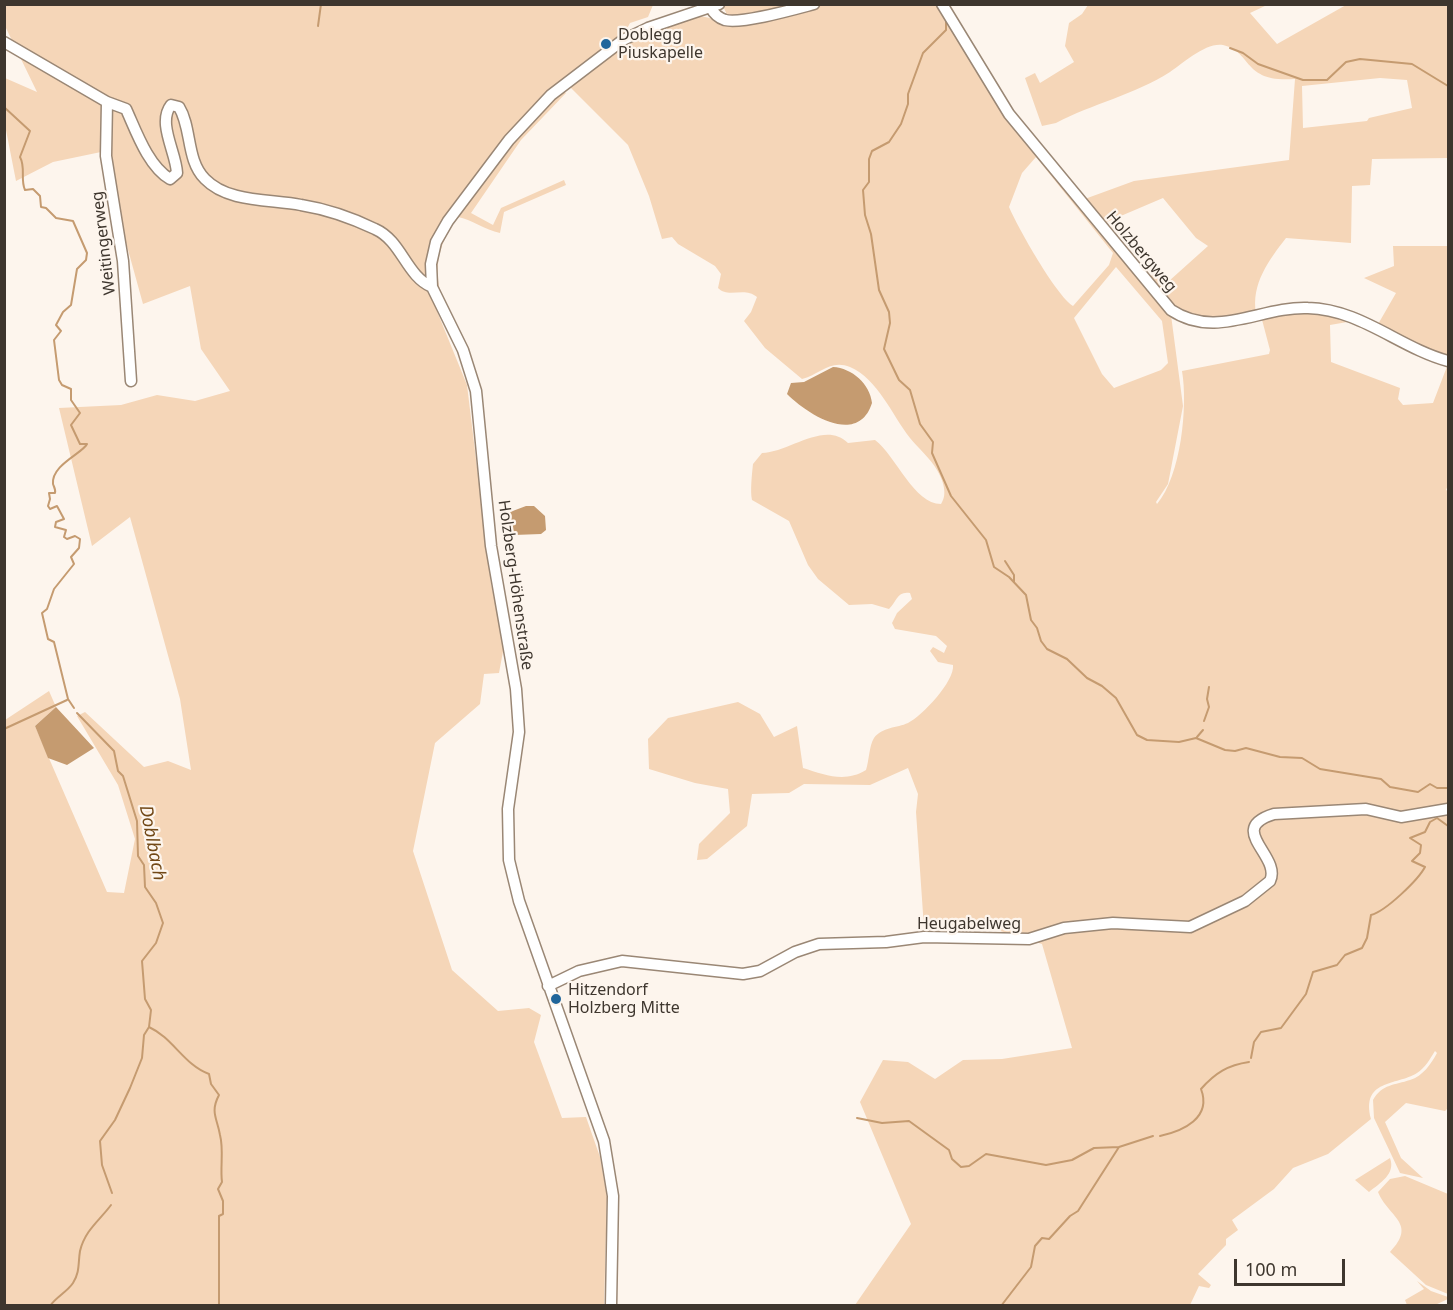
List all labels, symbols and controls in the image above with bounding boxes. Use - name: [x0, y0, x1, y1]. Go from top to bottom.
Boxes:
- place label: Doblegg Piuskapelle: [618, 25, 703, 63]
- marker: Doblegg Piuskapelle: [599, 37, 613, 51]
- street label: Weitingerweg: [88, 190, 120, 296]
- street label: Holzbergweg: [1102, 208, 1180, 296]
- street label: Holzberg-Höhenstraße: [494, 499, 536, 671]
- water label: Doblbach: [134, 803, 170, 883]
- street label: Heugabelweg: [917, 914, 1021, 934]
- place label: Hitzendorf Holzberg Mitte: [568, 980, 680, 1018]
- marker: Hitzendorf Holzberg Mitte: [549, 992, 563, 1006]
- scale bar: [1237, 1247, 1348, 1285]
- text: 100 m: [1245, 1257, 1297, 1281]

